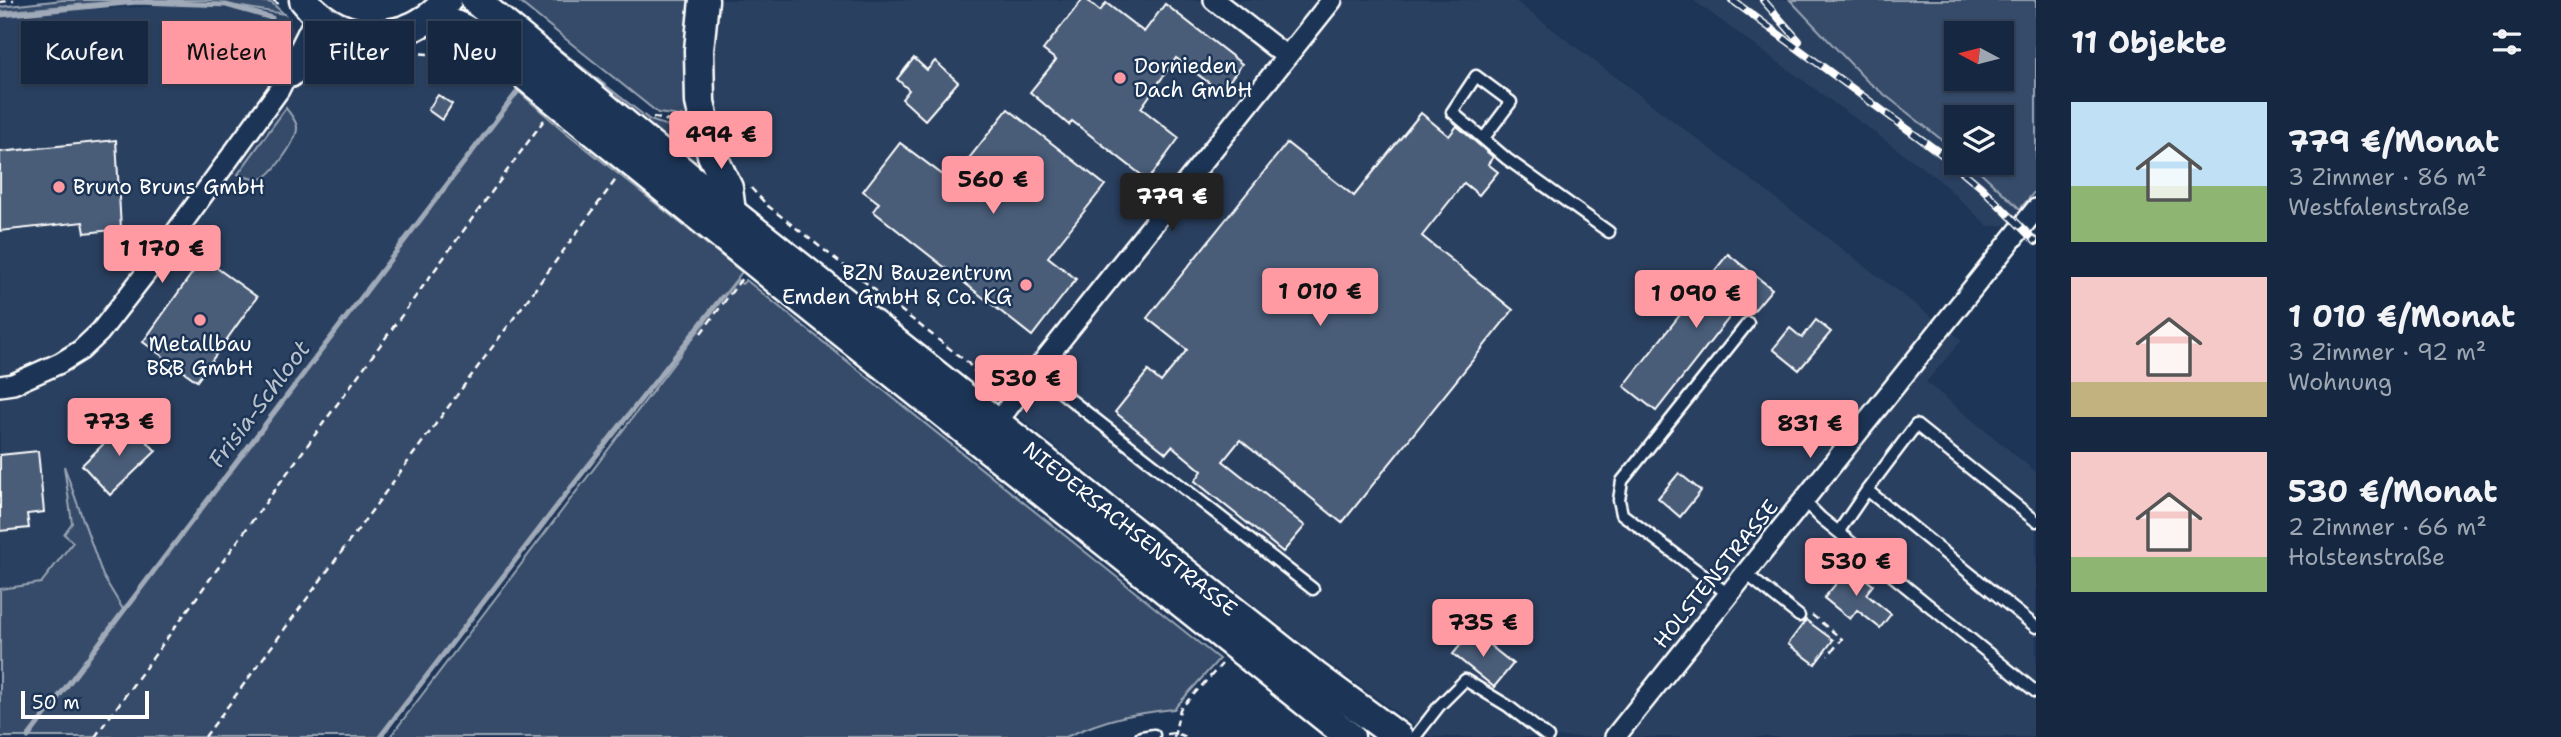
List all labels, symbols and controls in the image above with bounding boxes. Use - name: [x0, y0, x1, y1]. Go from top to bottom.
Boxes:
- chip: Kaufen: [21, 21, 148, 84]
- chip: Mieten: [162, 21, 291, 84]
- chip: Filter: [305, 21, 414, 84]
- chip: Neu: [428, 21, 521, 84]
- north arrow: [1944, 21, 2014, 91]
- map controls: [1944, 21, 2014, 175]
- text: 11 Objekte: [2071, 22, 2227, 63]
- icon: filters: [2488, 23, 2526, 61]
- place label: Dornieden Dach GmbH: [1134, 52, 1253, 104]
- marker: Dornieden Dach GmbH: [1112, 70, 1128, 86]
- button: layers: [1944, 105, 2014, 175]
- pin: 494 €: [672, 111, 770, 171]
- text: 494 €: [685, 119, 757, 149]
- text: 779 €/Monat: [2288, 121, 2499, 162]
- icon: home: [2127, 130, 2211, 214]
- pin: 560 €: [944, 156, 1042, 216]
- text: 3 Zimmer · 86 m²: [2288, 162, 2487, 192]
- text: 560 €: [958, 164, 1028, 194]
- place label: Bruno Bruns GmbH: [73, 173, 265, 201]
- pin: 779 €: [1123, 174, 1221, 233]
- marker: Bruno Bruns GmbH: [51, 179, 67, 195]
- text: 779 €: [1136, 181, 1208, 211]
- text: Westfalenstraße: [2288, 192, 2470, 222]
- pin: 1 170 €: [97, 226, 227, 285]
- text: 1 170 €: [120, 233, 204, 263]
- place label: BZN Bauzentrum Emden GmbH & Co. KG: [782, 259, 1012, 311]
- pin: 1 010 €: [1255, 268, 1385, 328]
- pin: 1 090 €: [1631, 270, 1761, 330]
- text: 1 010 €: [1278, 276, 1362, 306]
- marker: BZN Bauzentrum Emden GmbH & Co. KG: [1018, 277, 1034, 293]
- text: 1 090 €: [1651, 278, 1741, 308]
- text: 1 010 €/Monat: [2288, 296, 2515, 337]
- icon: home: [2127, 305, 2211, 389]
- marker: Metallbau B&B GmbH: [192, 312, 208, 328]
- place label: Metallbau B&B GmbH: [147, 330, 253, 382]
- water label: Frisia-Schloot: [201, 334, 317, 474]
- text: 3 Zimmer · 92 m²: [2288, 337, 2486, 367]
- pin: 530 €: [977, 356, 1075, 415]
- text: 530 €: [991, 363, 1061, 393]
- text: Wohnung: [2288, 367, 2392, 397]
- pin: 773 €: [70, 398, 168, 458]
- pin: 831 €: [1761, 400, 1859, 460]
- text: 773 €: [84, 406, 154, 436]
- text: 831 €: [1777, 408, 1843, 438]
- street label: NIEDERSACHSENSTRASSE: [1017, 435, 1243, 623]
- text: 530 €/Monat: [2288, 471, 2498, 512]
- icon: home: [2127, 480, 2211, 564]
- street label: HOLSTENSTRASSE: [1647, 494, 1785, 654]
- text: 2 Zimmer · 66 m²: [2288, 512, 2487, 542]
- pin: 530 €: [1807, 538, 1905, 598]
- text: Holstenstraße: [2288, 542, 2445, 572]
- text: 530 €: [1821, 546, 1891, 576]
- pin: 735 €: [1434, 600, 1532, 659]
- text: 735 €: [1448, 607, 1518, 637]
- scale bar: [21, 688, 149, 720]
- text: 50 m: [32, 690, 80, 715]

